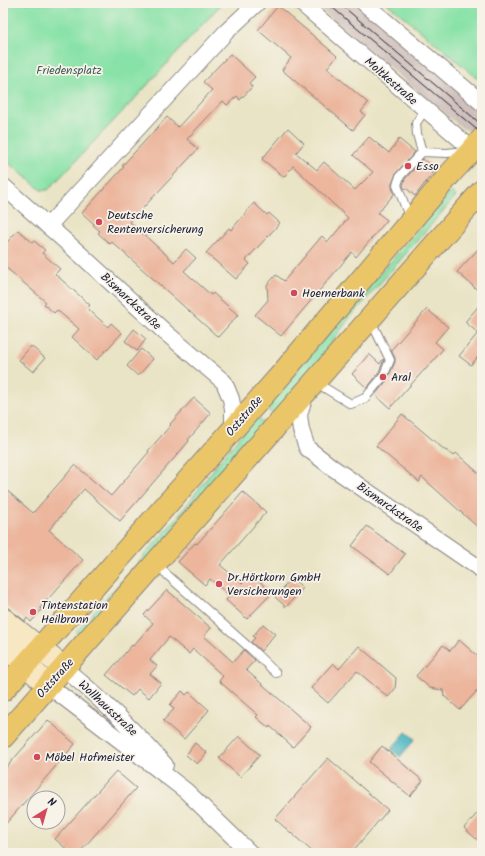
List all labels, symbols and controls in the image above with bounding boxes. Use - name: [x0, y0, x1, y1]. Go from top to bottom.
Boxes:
- street label: Moltkestraße: [360, 53, 422, 110]
- park label: Friedensplatz: [36, 61, 102, 80]
- place label: Esso: [416, 157, 439, 176]
- marker: Esso: [403, 161, 413, 171]
- place label: Deutsche Rentenversicherung: [107, 206, 204, 239]
- marker: Deutsche Rentenversicherung: [94, 217, 104, 227]
- street label: Bismarckstraße: [96, 268, 166, 335]
- place label: Hoernerbank: [302, 284, 365, 303]
- marker: Hoernerbank: [289, 288, 299, 298]
- place label: Aral: [391, 368, 411, 387]
- marker: Aral: [378, 372, 388, 382]
- street label: Oststraße: [221, 391, 268, 441]
- street label: Bismarckstraße: [353, 477, 427, 538]
- place label: Dr.Hörtkorn GmbH Versicherungen: [227, 568, 321, 601]
- marker: Dr.Hörtkorn GmbH Versicherungen: [214, 579, 224, 589]
- place label: Tintenstation Heilbronn: [41, 596, 108, 629]
- marker: Tintenstation Heilbronn: [28, 607, 38, 617]
- street label: Oststraße: [32, 653, 79, 703]
- street label: Wollhausstraße: [74, 676, 142, 741]
- place label: Möbel Hofmeister: [45, 748, 135, 767]
- marker: Möbel Hofmeister: [32, 752, 42, 762]
- north arrow: [26, 790, 66, 830]
- text: N: [43, 794, 60, 812]

